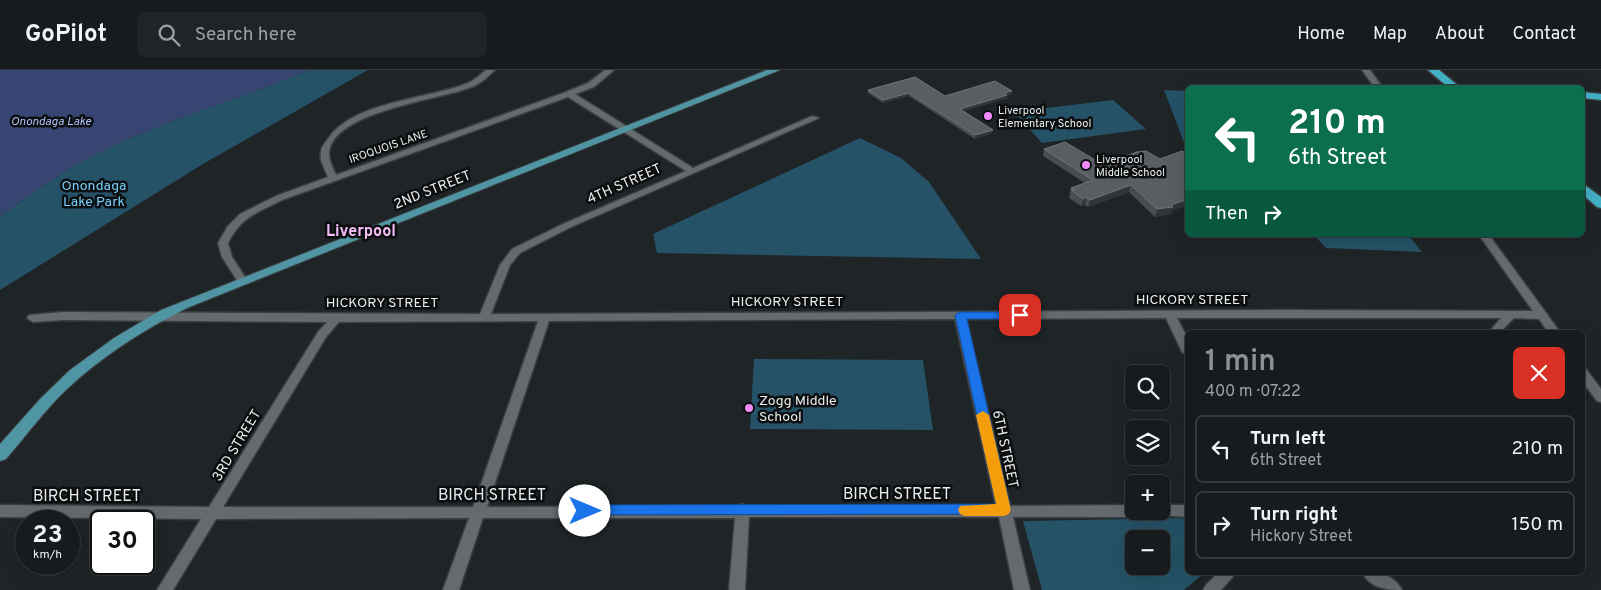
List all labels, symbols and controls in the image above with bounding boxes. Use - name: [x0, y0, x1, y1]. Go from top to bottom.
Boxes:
- search box: [137, 12, 487, 57]
- text: GoPilot: [25, 20, 107, 50]
- icon: search: [155, 21, 183, 49]
- text: Search here: [195, 23, 296, 47]
- text: Home: [1297, 23, 1345, 46]
- text: Map: [1373, 23, 1407, 46]
- text: About: [1435, 23, 1484, 46]
- text: Contact: [1512, 23, 1576, 46]
- text: 210 m: [1288, 102, 1386, 146]
- place label: Liverpool Elementary School: [998, 104, 1091, 131]
- icon: left: [1205, 105, 1270, 170]
- marker: Liverpool Elementary School: [982, 110, 994, 122]
- water label: Onondaga Lake: [11, 114, 92, 130]
- street label: IROQUOIS LANE: [347, 127, 429, 167]
- text: 6th Street: [1288, 145, 1387, 172]
- place label: Liverpool Middle School: [1096, 153, 1165, 180]
- marker: Liverpool Middle School: [1080, 159, 1092, 171]
- street label: 4TH STREET: [585, 160, 665, 208]
- street label: 2ND STREET: [392, 167, 474, 214]
- park label: Onondaga Lake Park: [62, 178, 127, 211]
- icon: right: [1258, 200, 1286, 228]
- text: Then: [1205, 202, 1248, 226]
- district label: Liverpool: [326, 222, 396, 242]
- street label: HICKORY STREET: [1136, 292, 1248, 309]
- street label: HICKORY STREET: [731, 294, 843, 311]
- pin: [999, 294, 1041, 336]
- street label: HICKORY STREET: [326, 295, 438, 312]
- icon: arrive: [1006, 301, 1034, 329]
- text: 1 min: [1205, 344, 1276, 381]
- button: close: [1513, 347, 1565, 399]
- map controls: [1125, 365, 1170, 575]
- button: search: [1125, 365, 1170, 410]
- text: 400 m · 07:22: [1205, 382, 1301, 402]
- place label: Zogg Middle School: [759, 393, 837, 426]
- marker: Zogg Middle School: [743, 402, 755, 414]
- street label: 3RD STREET: [209, 407, 265, 485]
- street label: 6TH STREET: [988, 409, 1021, 490]
- button: layers: [1125, 420, 1170, 465]
- text: Turn left: [1250, 427, 1326, 451]
- icon: left: [1207, 435, 1235, 463]
- text: 210 m: [1512, 437, 1563, 461]
- text: 6th Street: [1250, 451, 1322, 471]
- button: +: [1125, 475, 1170, 520]
- position arrow: [558, 484, 610, 536]
- street label: BIRCH STREET: [843, 485, 951, 505]
- street label: BIRCH STREET: [438, 486, 546, 506]
- street label: BIRCH STREET: [33, 487, 141, 507]
- text: Turn right: [1250, 503, 1338, 527]
- speed limit sign: 30: [90, 510, 155, 575]
- icon: right: [1207, 511, 1235, 539]
- text: 150 m: [1511, 513, 1563, 537]
- text: 23: [32, 520, 63, 552]
- text: Hickory Street: [1250, 527, 1353, 547]
- button: −: [1125, 530, 1170, 575]
- text: km/h: [33, 547, 62, 563]

